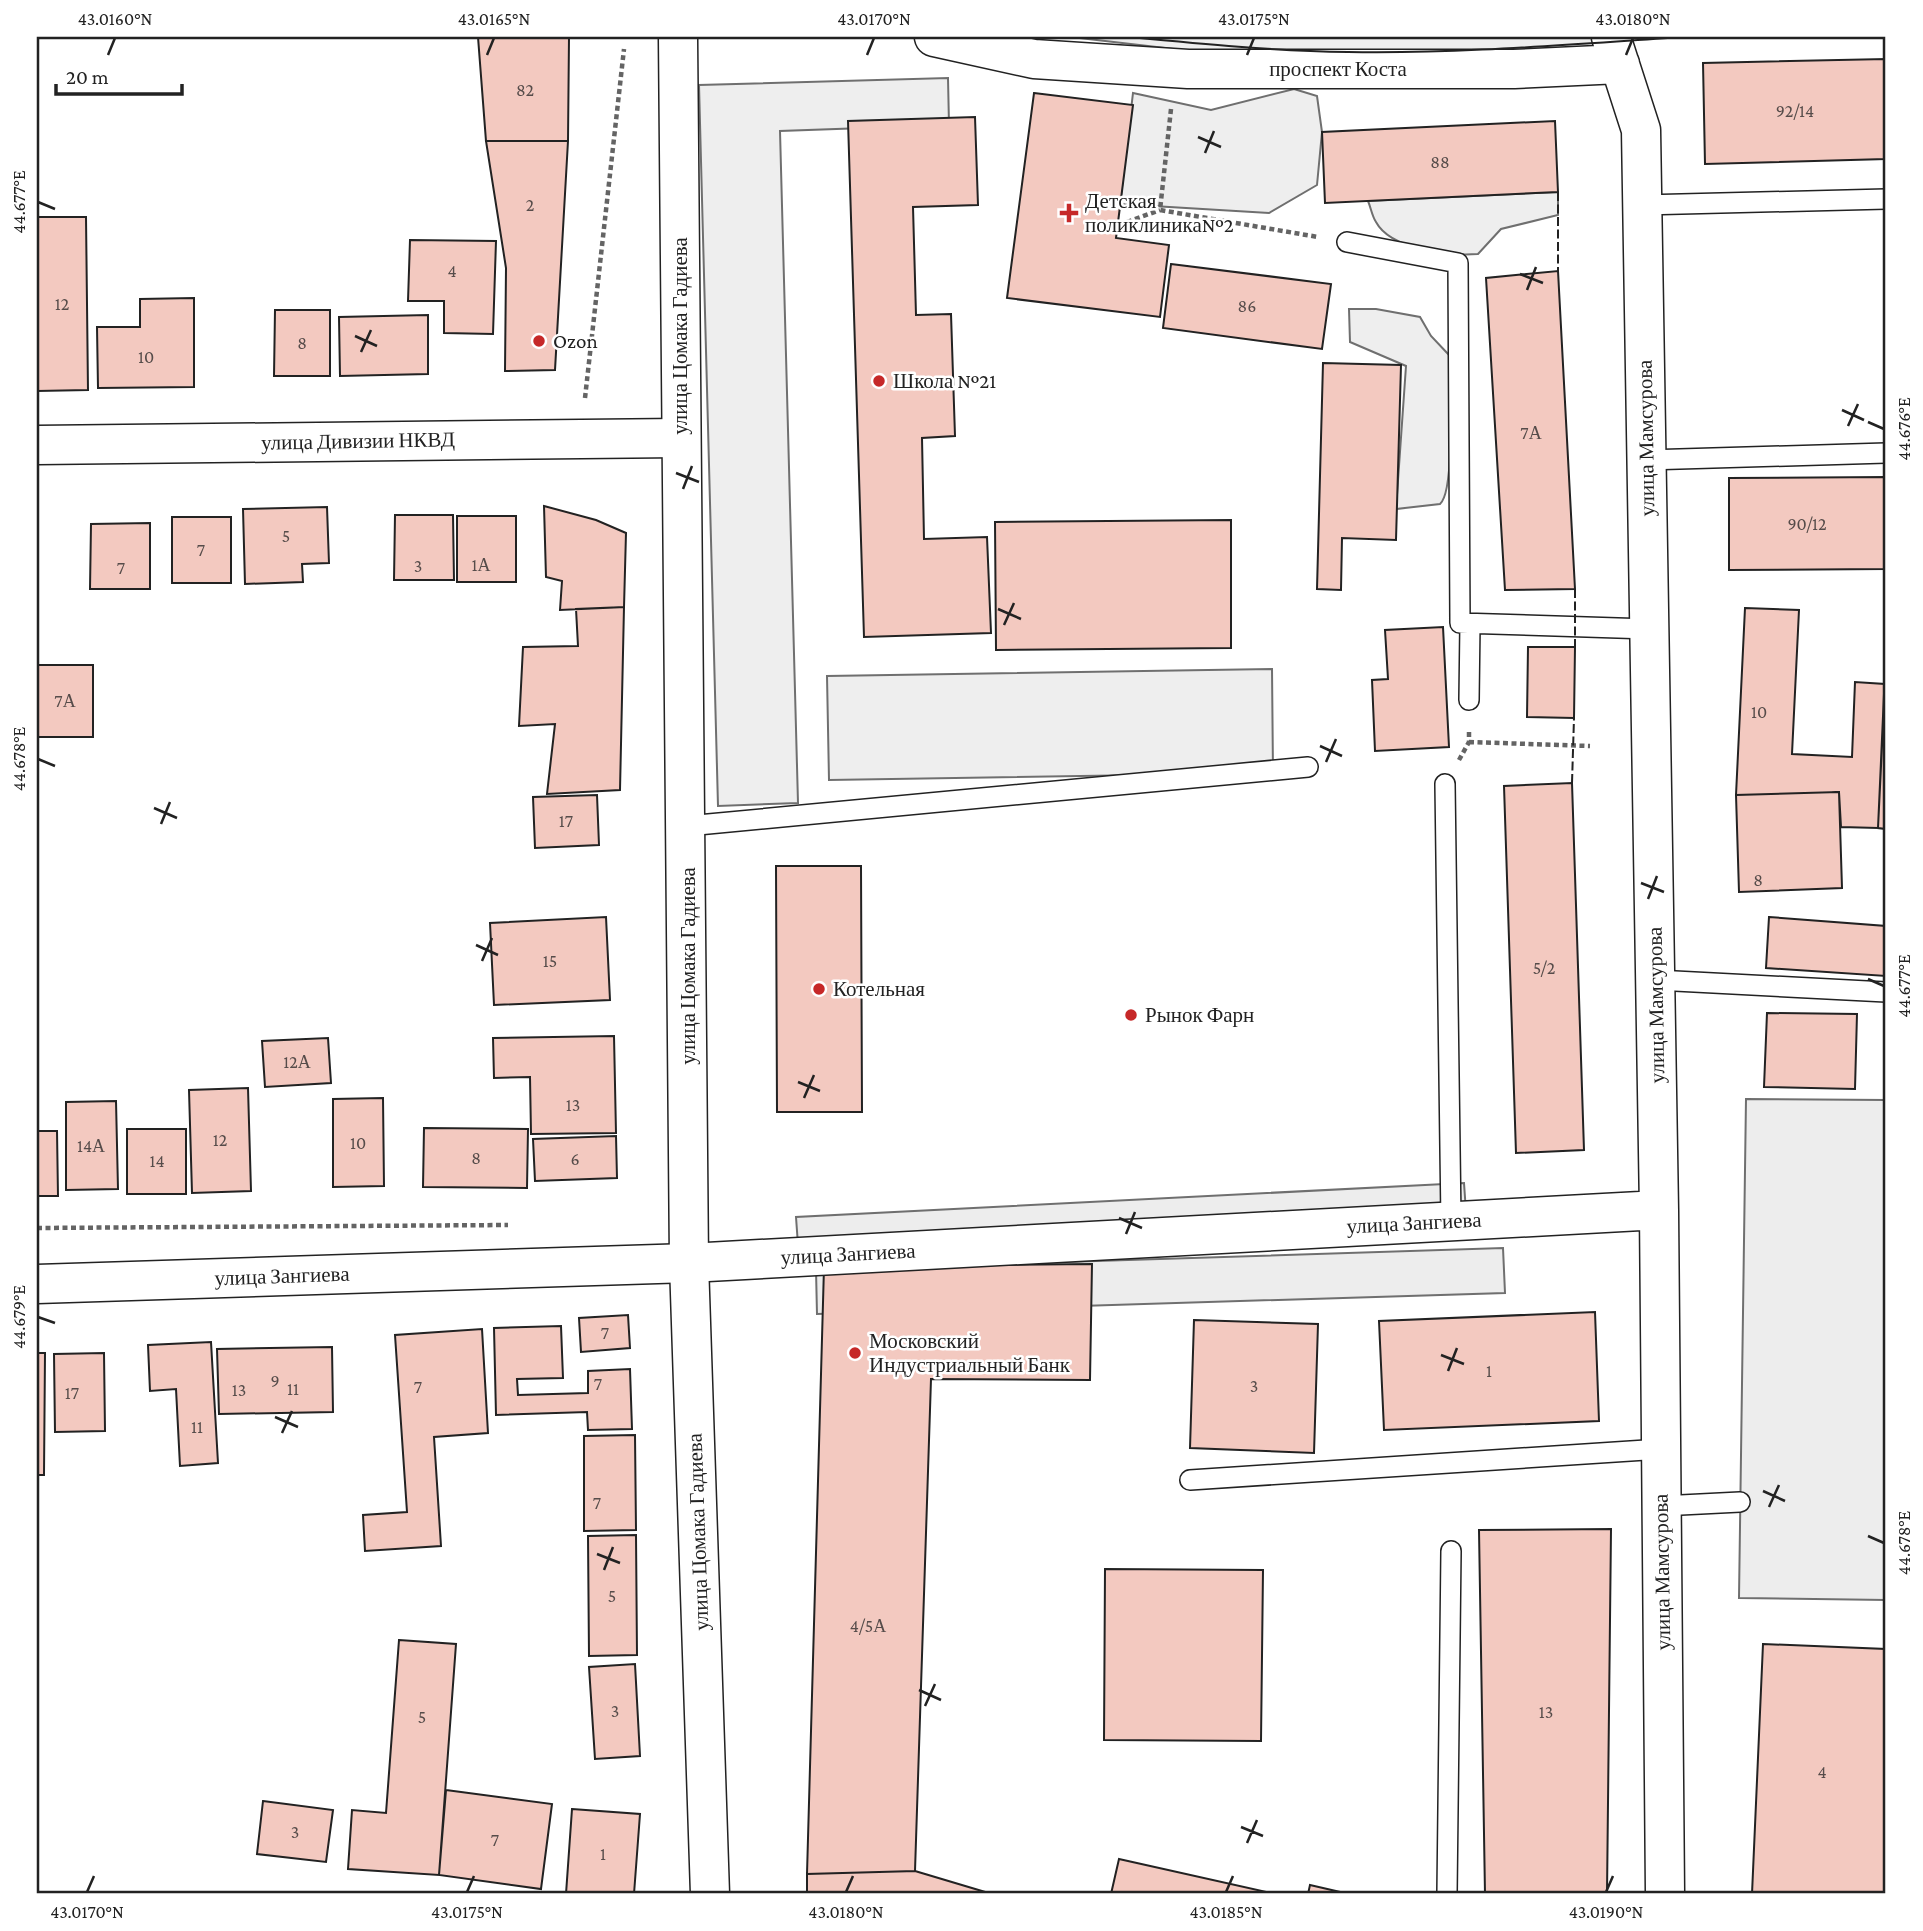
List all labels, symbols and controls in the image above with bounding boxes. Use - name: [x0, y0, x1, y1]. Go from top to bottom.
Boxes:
- text: 43.0160°N: [78, 9, 153, 29]
- text: 43.0165°N: [458, 9, 530, 29]
- text: 43.0170°N: [837, 9, 911, 29]
- text: 43.0175°N: [1218, 9, 1290, 29]
- text: 43.0180°N: [1595, 9, 1671, 29]
- scale bar: [56, 52, 182, 96]
- street label: проспект Коста: [1269, 57, 1408, 81]
- text: 20 m: [66, 65, 109, 89]
- house number: 82: [516, 80, 534, 100]
- house number: 92/14: [1776, 101, 1814, 121]
- house number: 88: [1430, 152, 1450, 172]
- text: 44.677°E: [9, 170, 29, 234]
- place label: Детская поликлиника№2: [1085, 189, 1234, 237]
- house number: 2: [526, 195, 534, 215]
- marker: Детская поликлиника№2: [1059, 203, 1079, 223]
- street label: улица Цомака Гадиева: [668, 237, 692, 435]
- house number: 4: [447, 261, 457, 281]
- house number: 12: [55, 294, 69, 314]
- house number: 86: [1238, 296, 1256, 316]
- place label: Ozon: [553, 329, 598, 353]
- house number: 8: [297, 333, 307, 353]
- marker: Ozon: [531, 333, 547, 349]
- house number: 10: [138, 347, 154, 367]
- street label: улица Мамсурова: [1633, 359, 1659, 516]
- place label: Школа №21: [893, 369, 996, 393]
- marker: Школа №21: [871, 373, 887, 389]
- text: 44.676°E: [1894, 397, 1914, 461]
- house number: 7А: [1520, 423, 1542, 443]
- street label: улица Дивизии НКВД: [261, 427, 455, 455]
- house number: 90/12: [1787, 514, 1827, 534]
- house number: 5: [282, 526, 290, 546]
- house number: 7: [197, 540, 205, 560]
- house number: 1А: [472, 555, 490, 575]
- house number: 3: [414, 556, 422, 576]
- house number: 7: [117, 558, 125, 578]
- house number: 7А: [54, 691, 76, 711]
- house number: 10: [1751, 702, 1767, 722]
- text: 44.678°E: [9, 726, 29, 791]
- house number: 17: [559, 811, 573, 831]
- street label: улица Цомака Гадиева: [676, 867, 700, 1065]
- house number: 8: [1753, 870, 1763, 890]
- street label: улица Мамсурова: [1643, 926, 1669, 1083]
- house number: 15: [543, 951, 557, 971]
- text: 44.677°E: [1894, 954, 1914, 1018]
- house number: 5/2: [1533, 958, 1555, 978]
- place label: Котельная: [833, 977, 925, 1001]
- marker: Котельная: [811, 981, 827, 997]
- place label: Рынок Фарн: [1145, 1003, 1254, 1027]
- marker: Рынок Фарн: [1123, 1007, 1139, 1023]
- house number: 12А: [283, 1052, 311, 1072]
- house number: 13: [566, 1095, 580, 1115]
- house number: 12: [213, 1130, 227, 1150]
- house number: 10: [350, 1133, 366, 1153]
- house number: 14А: [77, 1136, 105, 1156]
- house number: 8: [471, 1148, 481, 1168]
- house number: 6: [570, 1149, 580, 1169]
- house number: 14: [149, 1151, 165, 1171]
- street label: улица Зангиева: [1346, 1207, 1483, 1239]
- street label: улица Зангиева: [780, 1238, 917, 1270]
- street label: улица Зангиева: [214, 1262, 351, 1290]
- text: 44.679°E: [9, 1285, 29, 1349]
- house number: 7: [601, 1323, 609, 1343]
- place label: Московский Индустриальный Банк: [869, 1329, 1071, 1377]
- marker: Московский Индустриальный Банк: [847, 1345, 863, 1361]
- house number: 1: [1486, 1361, 1492, 1381]
- house number: 9: [270, 1371, 280, 1391]
- house number: 7: [594, 1374, 602, 1394]
- house number: 3: [1250, 1376, 1258, 1396]
- house number: 7: [414, 1377, 422, 1397]
- house number: 11: [287, 1379, 299, 1399]
- house number: 13: [232, 1380, 246, 1400]
- house number: 17: [65, 1383, 79, 1403]
- house number: 11: [191, 1417, 203, 1437]
- street label: улица Цомака Гадиева: [683, 1432, 713, 1631]
- house number: 7: [593, 1493, 601, 1513]
- street label: улица Мамсурова: [1649, 1493, 1675, 1650]
- text: 44.678°E: [1894, 1510, 1914, 1575]
- house number: 5: [608, 1586, 616, 1606]
- house number: 4/5А: [850, 1616, 886, 1636]
- house number: 3: [611, 1701, 619, 1721]
- house number: 13: [1539, 1702, 1553, 1722]
- house number: 5: [418, 1707, 426, 1727]
- house number: 4: [1817, 1762, 1827, 1782]
- house number: 3: [291, 1822, 299, 1842]
- house number: 7: [491, 1830, 499, 1850]
- house number: 1: [600, 1844, 606, 1864]
- text: 43.0170°N: [50, 1902, 124, 1922]
- text: 43.0175°N: [431, 1902, 503, 1922]
- text: 43.0180°N: [808, 1902, 884, 1922]
- text: 43.0185°N: [1189, 1902, 1263, 1922]
- text: 43.0190°N: [1569, 1902, 1644, 1922]

